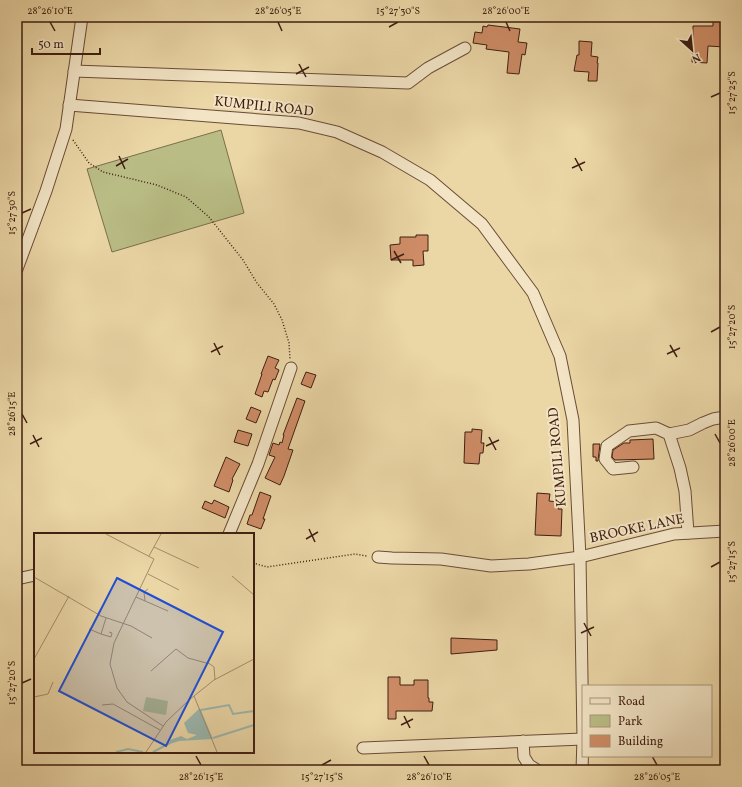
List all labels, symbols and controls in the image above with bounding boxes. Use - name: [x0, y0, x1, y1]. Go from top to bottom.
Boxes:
- text: 28°26'10"E: [27, 4, 73, 18]
- text: 28°26'05"E: [255, 4, 301, 18]
- text: 15°27'30"S: [376, 4, 420, 18]
- text: 28°26'00"E: [482, 4, 530, 18]
- scale bar: [32, 30, 100, 56]
- north arrow: [672, 30, 712, 70]
- text: 50 m: [38, 37, 64, 53]
- text: N: [689, 49, 703, 66]
- text: 15°27'25"S: [725, 71, 739, 115]
- street label: KUMPILI ROAD: [213, 92, 315, 122]
- text: 15°27'30"S: [5, 191, 19, 235]
- text: 15°27'20"S: [725, 305, 739, 349]
- text: 28°26'15"E: [5, 392, 19, 436]
- street label: KUMPILI ROAD: [544, 406, 572, 508]
- text: 28°26'00"E: [725, 419, 739, 467]
- street label: BROOKE LANE: [588, 510, 686, 548]
- inset map: [34, 533, 254, 753]
- text: 15°27'15"S: [725, 541, 739, 583]
- text: 15°27'20"S: [5, 661, 19, 705]
- legend: [582, 685, 712, 757]
- text: Road: [618, 694, 645, 710]
- text: Park: [618, 714, 643, 730]
- text: Building: [618, 734, 663, 750]
- text: 28°26'15"E: [179, 770, 223, 784]
- text: 15°27'15"S: [301, 770, 343, 784]
- text: 28°26'10"E: [406, 770, 452, 784]
- text: 28°26'05"E: [634, 770, 680, 784]

